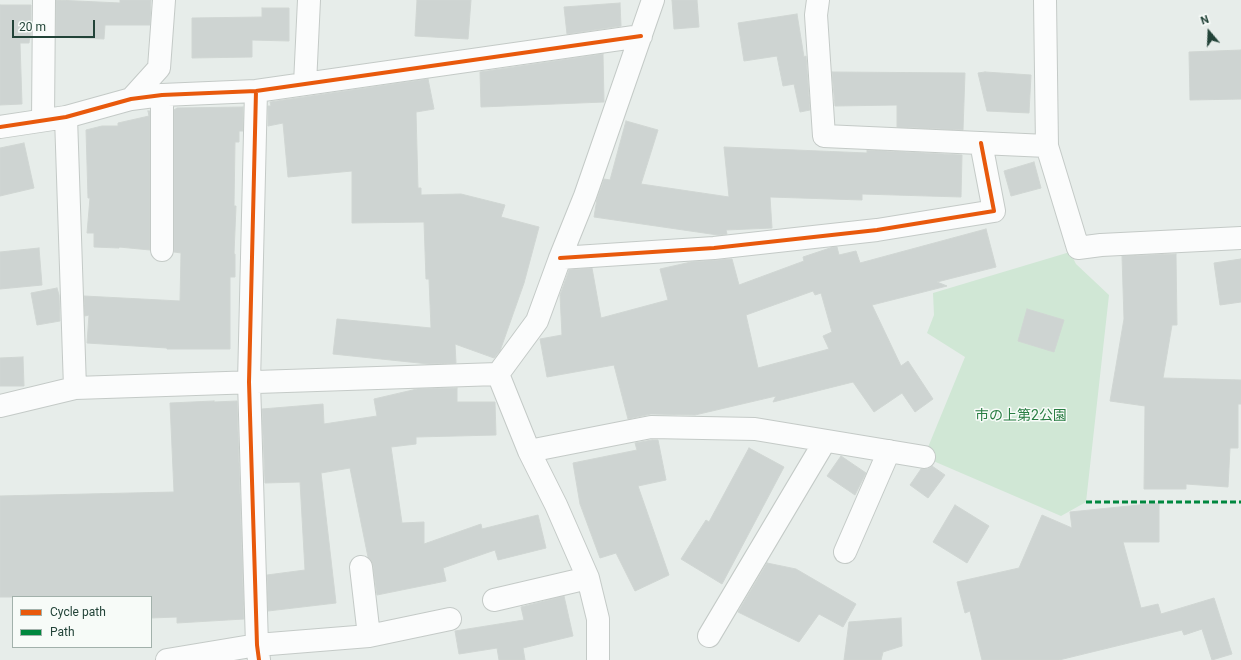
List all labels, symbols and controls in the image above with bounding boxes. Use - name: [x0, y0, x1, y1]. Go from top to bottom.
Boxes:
- scale bar: [14, 12, 97, 38]
- north arrow: [1189, 12, 1229, 52]
- text: N: [1199, 13, 1211, 28]
- text: 20 m: [19, 20, 46, 34]
- park label: 市の上第2公園: [975, 408, 1067, 424]
- legend: [12, 596, 152, 648]
- text: Cycle path: [50, 605, 106, 619]
- text: Path: [50, 625, 75, 639]

